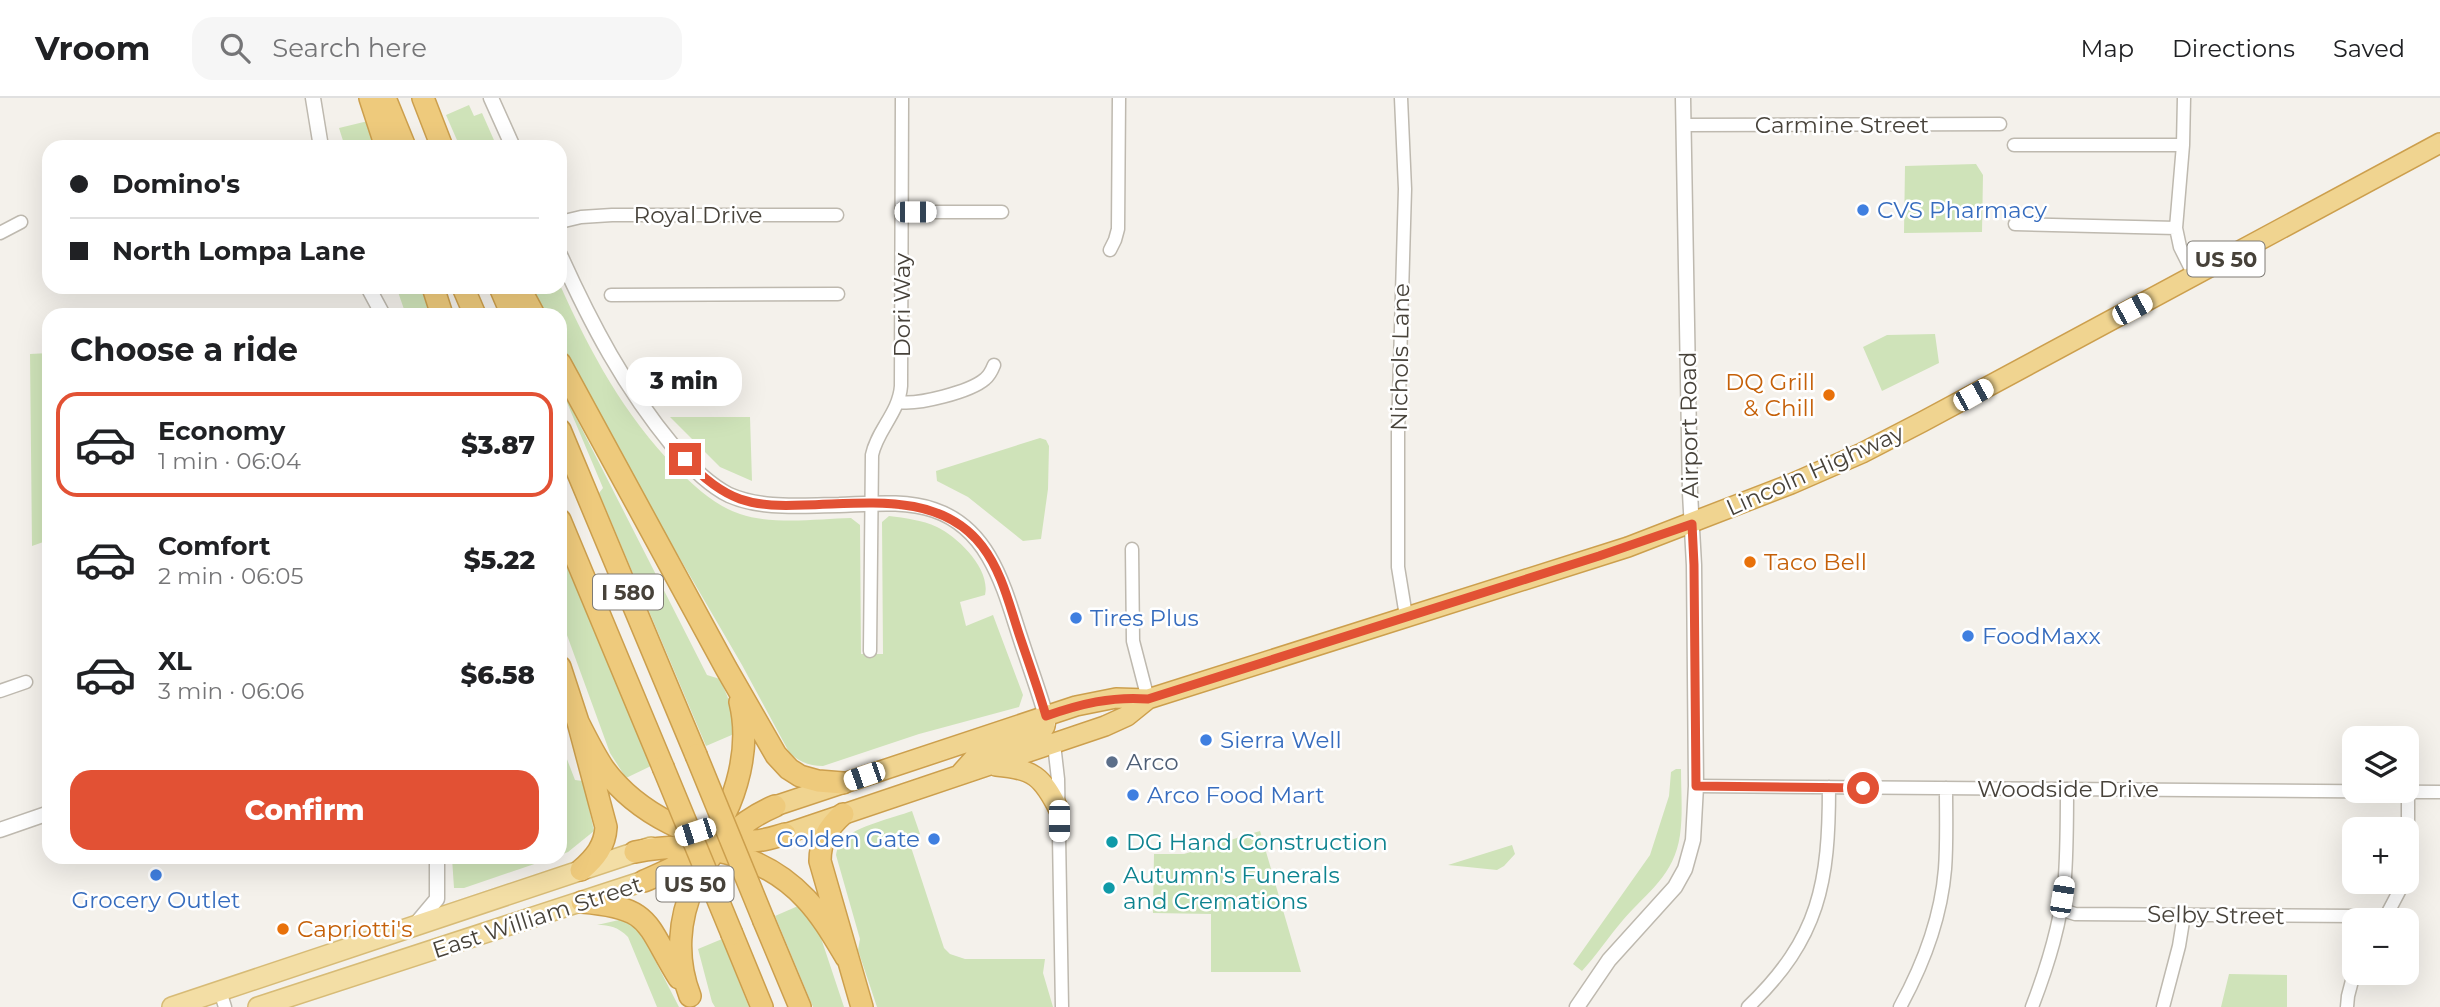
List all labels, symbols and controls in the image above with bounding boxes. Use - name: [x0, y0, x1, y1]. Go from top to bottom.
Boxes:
- search box: [192, 17, 682, 80]
- text: Vroom: [35, 28, 150, 68]
- icon: search: [216, 29, 254, 67]
- text: Search here: [272, 32, 427, 64]
- text: Map: [2081, 34, 2134, 63]
- text: Directions: [2172, 34, 2295, 63]
- text: Saved: [2333, 34, 2405, 63]
- street label: Carmine Street: [1755, 111, 1929, 139]
- text: Domino's: [112, 168, 240, 200]
- place label: CVS Pharmacy: [1877, 196, 2048, 224]
- street label: Royal Drive: [634, 201, 762, 229]
- car: [895, 202, 937, 223]
- marker: CVS Pharmacy: [1855, 202, 1871, 218]
- text: North Lompa Lane: [112, 235, 366, 267]
- road number: US 50: [2188, 242, 2264, 276]
- street label: Dori Way: [888, 252, 916, 357]
- street label: Nichols Lane: [1385, 283, 1415, 431]
- car: [2109, 290, 2156, 328]
- text: Choose a ride: [70, 330, 298, 369]
- street label: Airport Road: [1674, 351, 1704, 499]
- callout: 3 min: [627, 358, 743, 406]
- text: 3 min: [650, 367, 718, 395]
- place label: DQ Grill & Chill: [1725, 368, 1815, 422]
- car: [1950, 376, 1997, 414]
- marker: DQ Grill & Chill: [1821, 387, 1837, 403]
- icon: car: [74, 413, 137, 476]
- text: Economy: [158, 415, 285, 447]
- street label: Lincoln Highway: [1722, 418, 1909, 522]
- text: $3.87: [461, 429, 535, 461]
- route end: [669, 443, 701, 475]
- text: 1 min · 06:04: [158, 447, 301, 475]
- icon: car: [74, 528, 137, 591]
- text: Comfort: [158, 530, 270, 562]
- text: $5.22: [464, 544, 535, 576]
- place label: Taco Bell: [1764, 548, 1867, 576]
- marker: Taco Bell: [1742, 554, 1758, 570]
- text: 2 min · 06:05: [158, 562, 303, 590]
- road number: I 580: [593, 574, 663, 610]
- place label: Tires Plus: [1090, 604, 1199, 632]
- marker: Tires Plus: [1068, 610, 1084, 626]
- place label: FoodMaxx: [1982, 622, 2101, 650]
- marker: FoodMaxx: [1960, 628, 1976, 644]
- icon: car: [74, 643, 137, 706]
- text: XL: [158, 645, 192, 677]
- text: $6.58: [461, 659, 535, 691]
- text: 3 min · 06:06: [158, 677, 304, 705]
- place label: Sierra Well: [1220, 726, 1342, 754]
- map controls: [2342, 726, 2419, 985]
- button: layers: [2342, 726, 2419, 803]
- marker: Sierra Well: [1198, 732, 1214, 748]
- place label: Arco: [1126, 748, 1179, 776]
- marker: Arco: [1104, 754, 1120, 770]
- car: [841, 759, 888, 793]
- button: Confirm: [70, 770, 539, 850]
- route start: [1847, 772, 1879, 804]
- street label: Woodside Drive: [1977, 775, 2159, 803]
- place label: Arco Food Mart: [1147, 781, 1325, 809]
- marker: Arco Food Mart: [1125, 787, 1141, 803]
- car: [1049, 800, 1070, 842]
- car: [672, 816, 719, 848]
- button: +: [2342, 817, 2419, 894]
- place label: Golden Gate: [776, 825, 920, 853]
- place label: DG Hand Construction: [1126, 828, 1388, 856]
- marker: Golden Gate: [926, 831, 942, 847]
- marker: DG Hand Construction: [1104, 834, 1120, 850]
- place label: Autumn's Funerals and Cremations: [1123, 861, 1340, 915]
- road number: US 50: [656, 866, 734, 902]
- marker: Grocery Outlet: [148, 867, 164, 883]
- street label: East William Street: [429, 870, 645, 964]
- car: [2049, 875, 2076, 919]
- marker: Autumn's Funerals and Cremations: [1101, 880, 1117, 896]
- place label: Grocery Outlet: [72, 886, 240, 914]
- street label: Selby Street: [2147, 900, 2285, 930]
- button: −: [2342, 908, 2419, 985]
- place label: Capriotti's: [297, 915, 412, 943]
- marker: Capriotti's: [275, 921, 291, 937]

